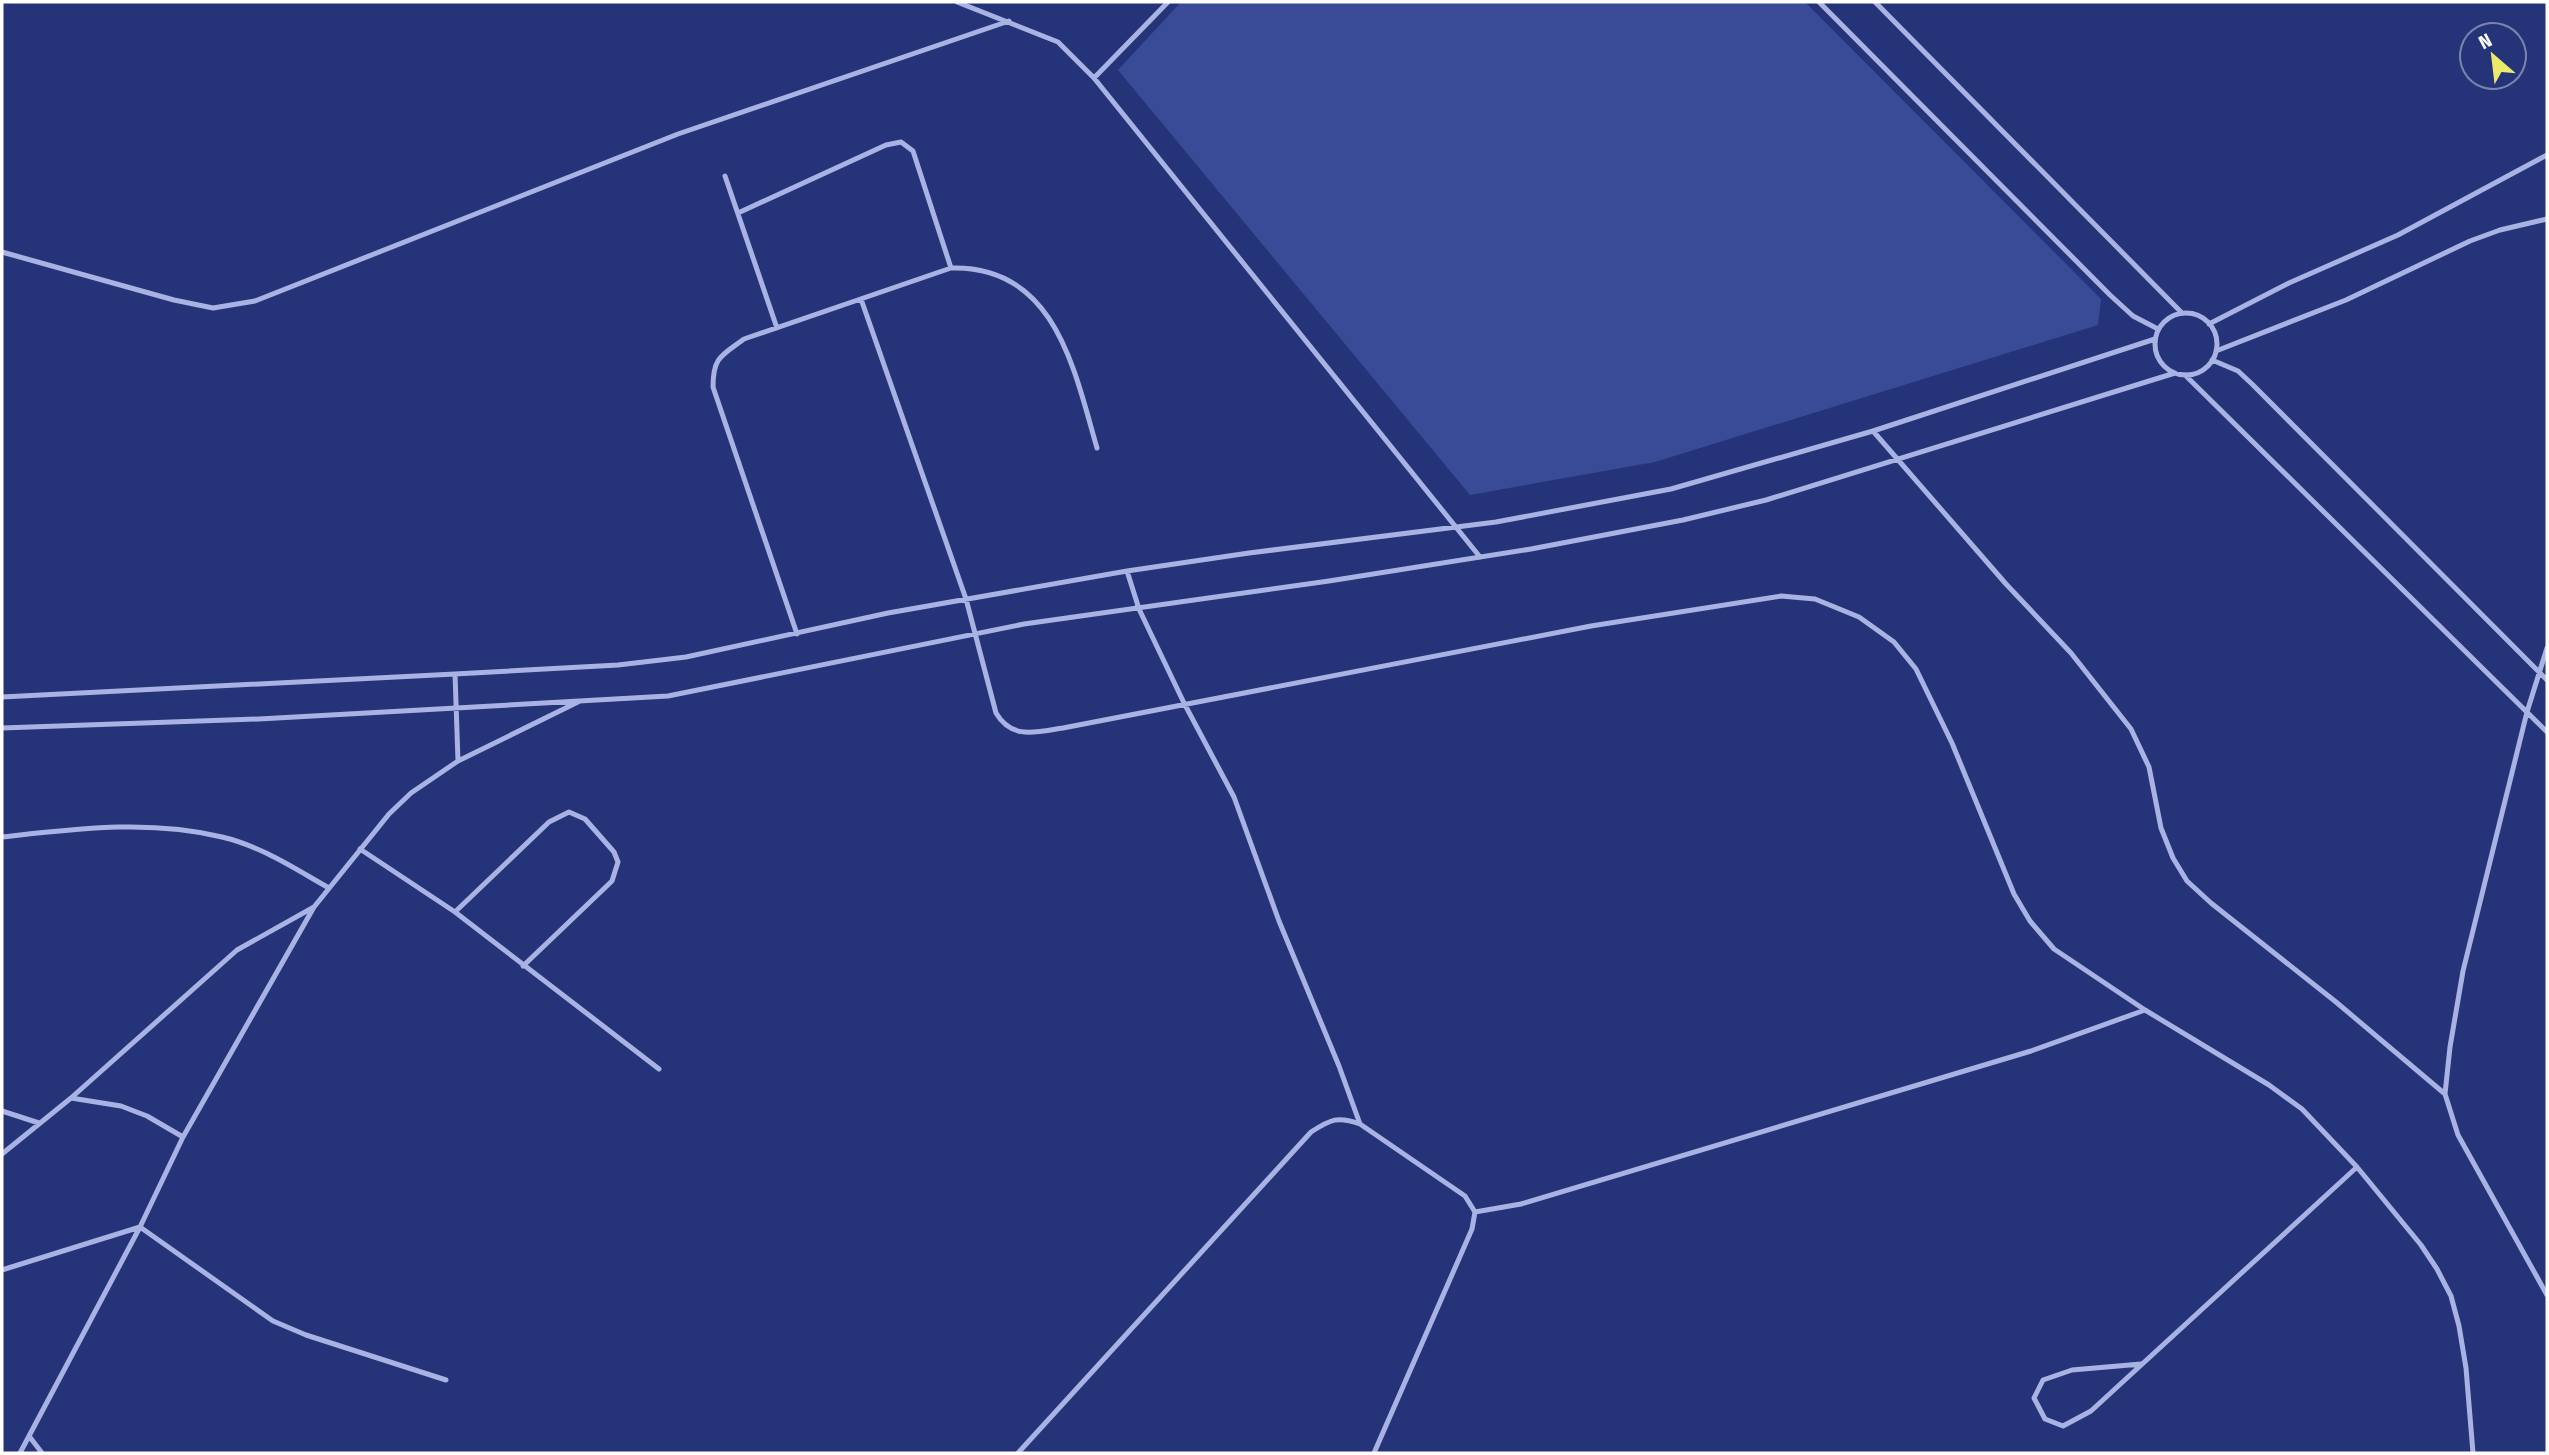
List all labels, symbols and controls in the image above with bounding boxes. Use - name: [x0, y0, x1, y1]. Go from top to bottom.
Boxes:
- north arrow: [2458, 21, 2528, 91]
- text: N: [2475, 29, 2496, 54]

